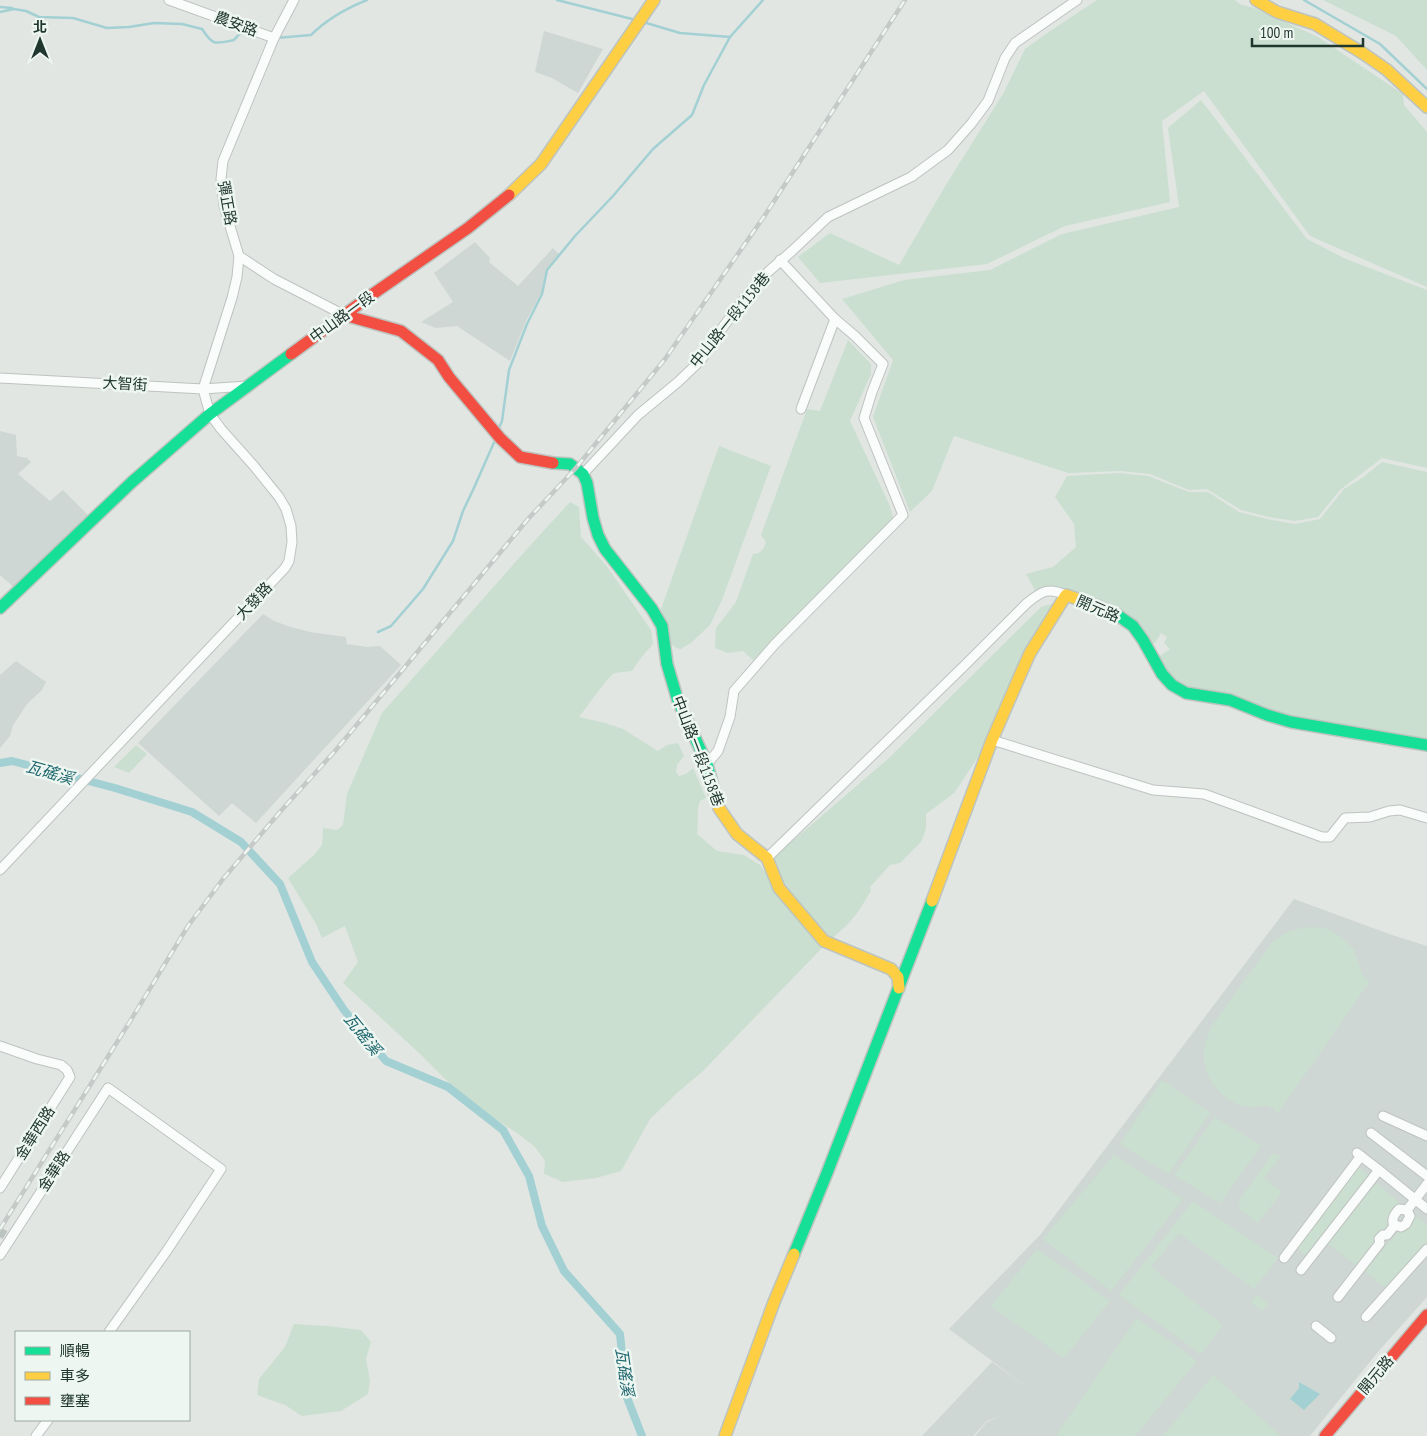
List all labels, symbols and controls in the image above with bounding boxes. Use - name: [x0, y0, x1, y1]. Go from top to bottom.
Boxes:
- street label: 農安路: [212, 7, 261, 40]
- north arrow: [15, 15, 65, 65]
- scale bar: [1252, 15, 1363, 47]
- text: 北: [33, 18, 47, 36]
- text: 100 m: [1260, 23, 1293, 42]
- street label: 彈正路: [214, 179, 241, 227]
- street label: 中山路一段1158巷: [685, 268, 774, 371]
- street label: 中山路一段: [306, 287, 378, 346]
- street label: 大智街: [102, 373, 148, 394]
- street label: 大發路: [231, 578, 276, 624]
- street label: 開元路: [1074, 591, 1123, 626]
- street label: 中山路一段1158巷: [669, 693, 728, 809]
- water label: 瓦磘溪: [24, 756, 78, 789]
- water label: 瓦磘溪: [340, 1009, 387, 1060]
- street label: 金華西路: [11, 1102, 59, 1163]
- street label: 金華路: [33, 1147, 74, 1195]
- legend: [15, 1331, 190, 1421]
- text: 順暢: [60, 1341, 90, 1360]
- water label: 瓦磘溪: [612, 1347, 639, 1399]
- street label: 開元路: [1354, 1351, 1397, 1398]
- text: 車多: [60, 1366, 90, 1385]
- text: 壅塞: [60, 1391, 90, 1410]

